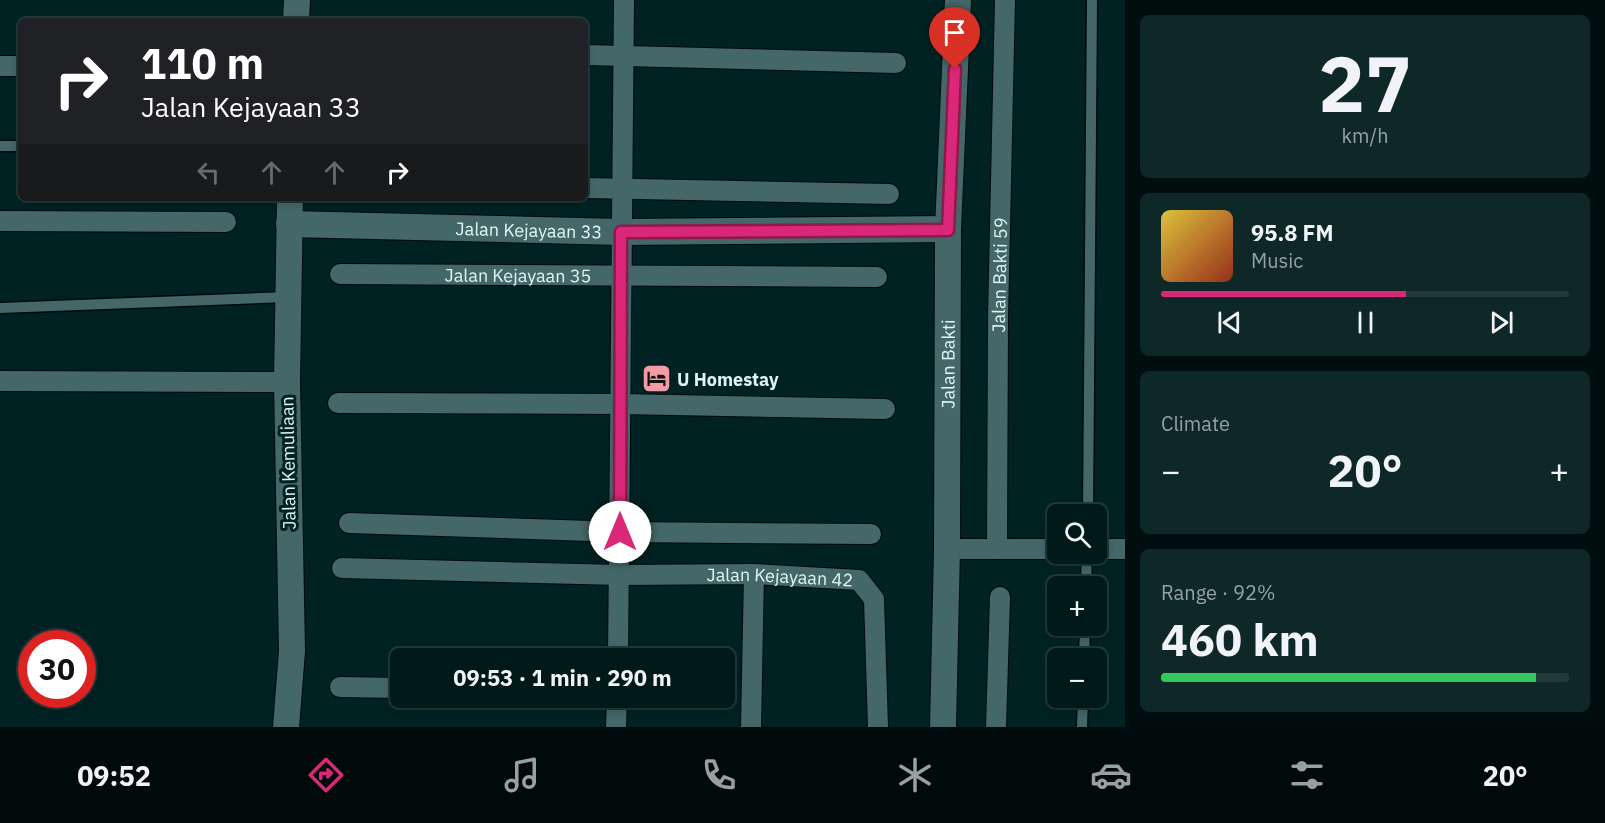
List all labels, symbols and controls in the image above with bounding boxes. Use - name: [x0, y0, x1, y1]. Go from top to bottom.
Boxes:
- pin: [929, 7, 980, 69]
- icon: arrive: [938, 16, 971, 49]
- text: 27: [1318, 32, 1412, 133]
- text: 110 m: [141, 36, 264, 91]
- icon: right: [42, 42, 120, 120]
- text: Jalan Kejayaan 33: [141, 89, 361, 124]
- text: km/h: [1341, 122, 1389, 149]
- icon: left: [192, 156, 225, 189]
- icon: ahead: [255, 156, 288, 189]
- icon: ahead: [318, 156, 351, 189]
- icon: right: [381, 156, 414, 189]
- street label: Jalan Kejayaan 33: [455, 217, 603, 243]
- street label: Jalan Bakti 59: [986, 217, 1012, 333]
- text: 95.8 FM: [1251, 218, 1334, 247]
- text: Music: [1251, 247, 1303, 274]
- street label: Jalan Kejayaan 35: [445, 263, 591, 287]
- icon: previous: [1213, 306, 1246, 339]
- icon: pause: [1349, 306, 1382, 339]
- icon: next: [1485, 306, 1518, 339]
- street label: Jalan Bakti: [936, 319, 959, 409]
- hotel icon: U Homestay: [640, 363, 672, 395]
- place label: U Homestay: [677, 368, 779, 391]
- street label: Jalan Kemuliaan: [275, 396, 301, 530]
- text: Climate: [1161, 410, 1230, 437]
- text: 20°: [1327, 441, 1403, 499]
- text: −: [1161, 449, 1181, 492]
- text: +: [1549, 449, 1569, 492]
- position arrow: [588, 500, 652, 564]
- map controls: [1047, 504, 1107, 708]
- button: search: [1047, 504, 1107, 564]
- street label: Jalan Kejayaan 42: [706, 562, 854, 591]
- button: +: [1047, 576, 1107, 636]
- text: Range · 92%: [1161, 579, 1276, 606]
- text: 460 km: [1161, 610, 1319, 668]
- speed limit sign: 30: [18, 630, 96, 708]
- button: −: [1047, 648, 1107, 708]
- text: 09:53 · 1 min · 290 m: [453, 663, 672, 692]
- icon: directions: [305, 754, 347, 796]
- icon: music: [501, 754, 543, 796]
- icon: phone: [698, 754, 740, 796]
- icon: climate: [894, 754, 936, 796]
- icon: car: [1090, 754, 1132, 796]
- icon: filters: [1286, 754, 1328, 796]
- text: 09:52: [77, 758, 151, 793]
- text: 20°: [1483, 758, 1528, 793]

